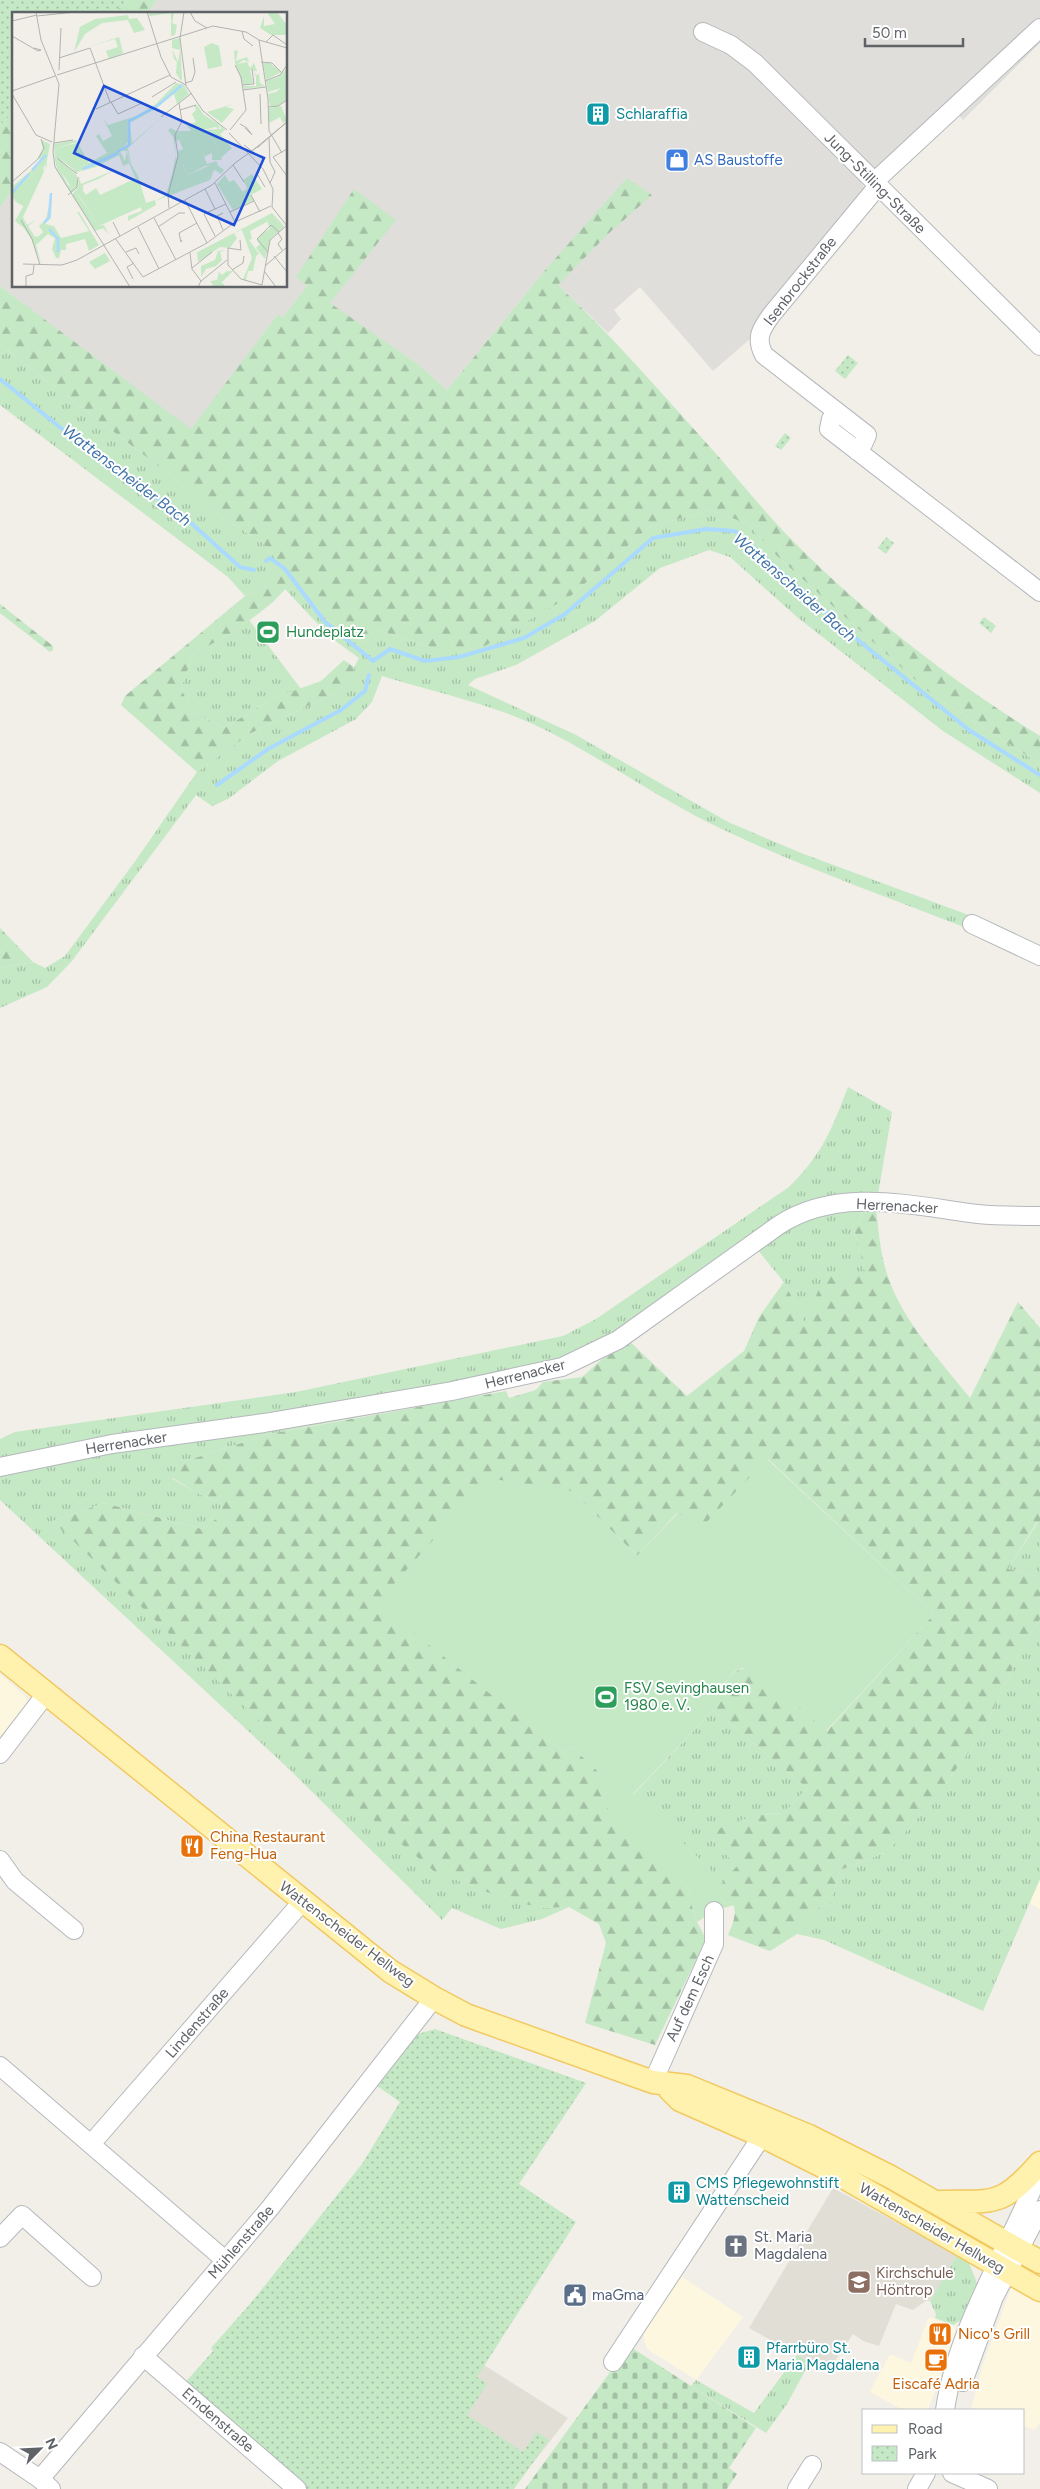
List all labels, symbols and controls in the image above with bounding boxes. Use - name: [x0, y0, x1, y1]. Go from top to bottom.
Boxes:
- inset map: [12, 12, 288, 288]
- scale bar: [865, 15, 962, 47]
- text: 50 m: [872, 24, 907, 42]
- building icon: Schlaraffia: [585, 101, 611, 127]
- place label: Schlaraffia: [616, 105, 688, 123]
- street label: Jung-Stilling-Straße: [821, 129, 929, 237]
- shop icon: AS Baustoffe: [664, 147, 690, 173]
- place label: AS Baustoffe: [694, 151, 783, 169]
- street label: Isenbrockstraße: [760, 233, 840, 329]
- water label: Wattenscheider Bach: [59, 421, 195, 530]
- water label: Wattenscheider Bach: [730, 529, 860, 646]
- sports icon: Hundeplatz: [255, 619, 281, 645]
- place label: Hundeplatz: [286, 623, 364, 641]
- street label: Herrenacker: [855, 1195, 939, 1217]
- street label: Herrenacker: [483, 1355, 567, 1393]
- street label: Herrenacker: [84, 1428, 168, 1458]
- place label: FSV Sevinghausen 1980 e. V.: [624, 1679, 749, 1714]
- sports icon: FSV Sevinghausen 1980 e. V.: [593, 1684, 619, 1710]
- place label: China Restaurant Feng-Hua: [210, 1828, 326, 1863]
- restaurant icon: China Restaurant Feng-Hua: [179, 1833, 205, 1859]
- street label: Wattenscheider Hellweg: [276, 1877, 418, 1991]
- street label: Auf dem Esch: [662, 1952, 718, 2044]
- street label: Lindenstraße: [162, 1984, 232, 2062]
- place label: CMS Pflegewohnstift Wattenscheid: [696, 2174, 840, 2209]
- building icon: CMS Pflegewohnstift Wattenscheid: [666, 2179, 692, 2205]
- street label: Wattenscheider Hellweg: [856, 2179, 1008, 2277]
- street label: Mühlenstraße: [204, 2202, 278, 2282]
- place label: St. Maria Magdalena: [754, 2228, 827, 2263]
- church icon: St. Maria Magdalena: [723, 2233, 749, 2259]
- place label: Kirchschule Höntrop: [876, 2264, 954, 2299]
- school or university icon: Kirchschule Höntrop: [846, 2269, 872, 2295]
- public building icon: maGma: [562, 2282, 588, 2308]
- place label: maGma: [592, 2286, 644, 2304]
- restaurant icon: Nico's Grill: [927, 2321, 953, 2347]
- place label: Nico's Grill: [958, 2325, 1030, 2343]
- place label: Pfarrbüro St. Maria Magdalena: [766, 2339, 879, 2374]
- building icon: Pfarrbüro St. Maria Magdalena: [736, 2344, 762, 2370]
- cafe icon: Eiscafé Adria: [923, 2347, 949, 2373]
- place label: Eiscafé Adria: [892, 2375, 980, 2393]
- street label: Emdenstraße: [178, 2384, 258, 2456]
- legend: [862, 2409, 1025, 2474]
- text: Road: [908, 2420, 943, 2438]
- north arrow: [15, 2424, 65, 2474]
- text: N: [41, 2436, 61, 2452]
- text: Park: [908, 2445, 937, 2463]

